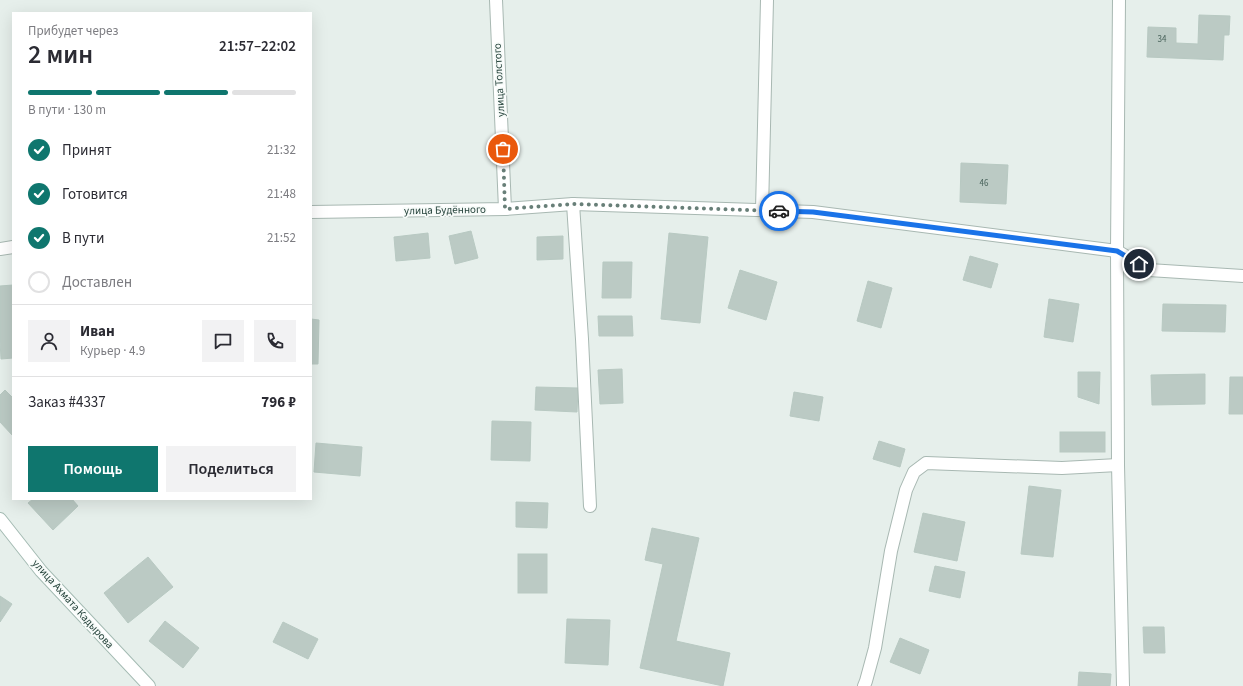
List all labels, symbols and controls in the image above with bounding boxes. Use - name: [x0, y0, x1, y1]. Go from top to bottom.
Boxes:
- text: Прибудет через: [28, 22, 118, 40]
- house number: 34: [1158, 33, 1167, 46]
- text: 2 мин: [28, 36, 93, 73]
- text: 21:57–22:02: [219, 36, 296, 57]
- street label: улица Толстого: [490, 43, 508, 117]
- text: В пути · 130 m: [28, 101, 106, 119]
- pin: [486, 132, 520, 166]
- icon: bag: [492, 138, 514, 160]
- icon: check: [28, 139, 50, 161]
- text: Принят: [62, 140, 112, 161]
- text: 21:32: [267, 141, 296, 159]
- house number: 46: [980, 177, 989, 190]
- icon: check: [28, 183, 50, 205]
- text: Готовится: [62, 184, 128, 205]
- text: 21:48: [267, 185, 296, 203]
- courier: [759, 191, 799, 231]
- icon: car: [768, 200, 790, 222]
- street label: улица Будённого: [404, 202, 486, 218]
- icon: check: [28, 227, 50, 249]
- text: В пути: [62, 228, 105, 249]
- text: 21:52: [267, 229, 296, 247]
- pin: [1122, 247, 1156, 281]
- icon: home: [1128, 253, 1150, 275]
- text: Доставлен: [62, 272, 132, 293]
- button: person: [28, 320, 70, 362]
- button: chat: [202, 320, 244, 362]
- button: phone: [254, 320, 296, 362]
- text: Иван: [80, 321, 115, 342]
- text: Курьер · 4.9: [80, 342, 145, 360]
- text: Заказ #4337: [28, 392, 106, 413]
- text: 796 ₽: [261, 392, 296, 413]
- button: Помощь: [28, 446, 158, 492]
- button: Поделиться: [166, 446, 296, 492]
- street label: улица Ахмата Кадырова: [29, 556, 117, 652]

